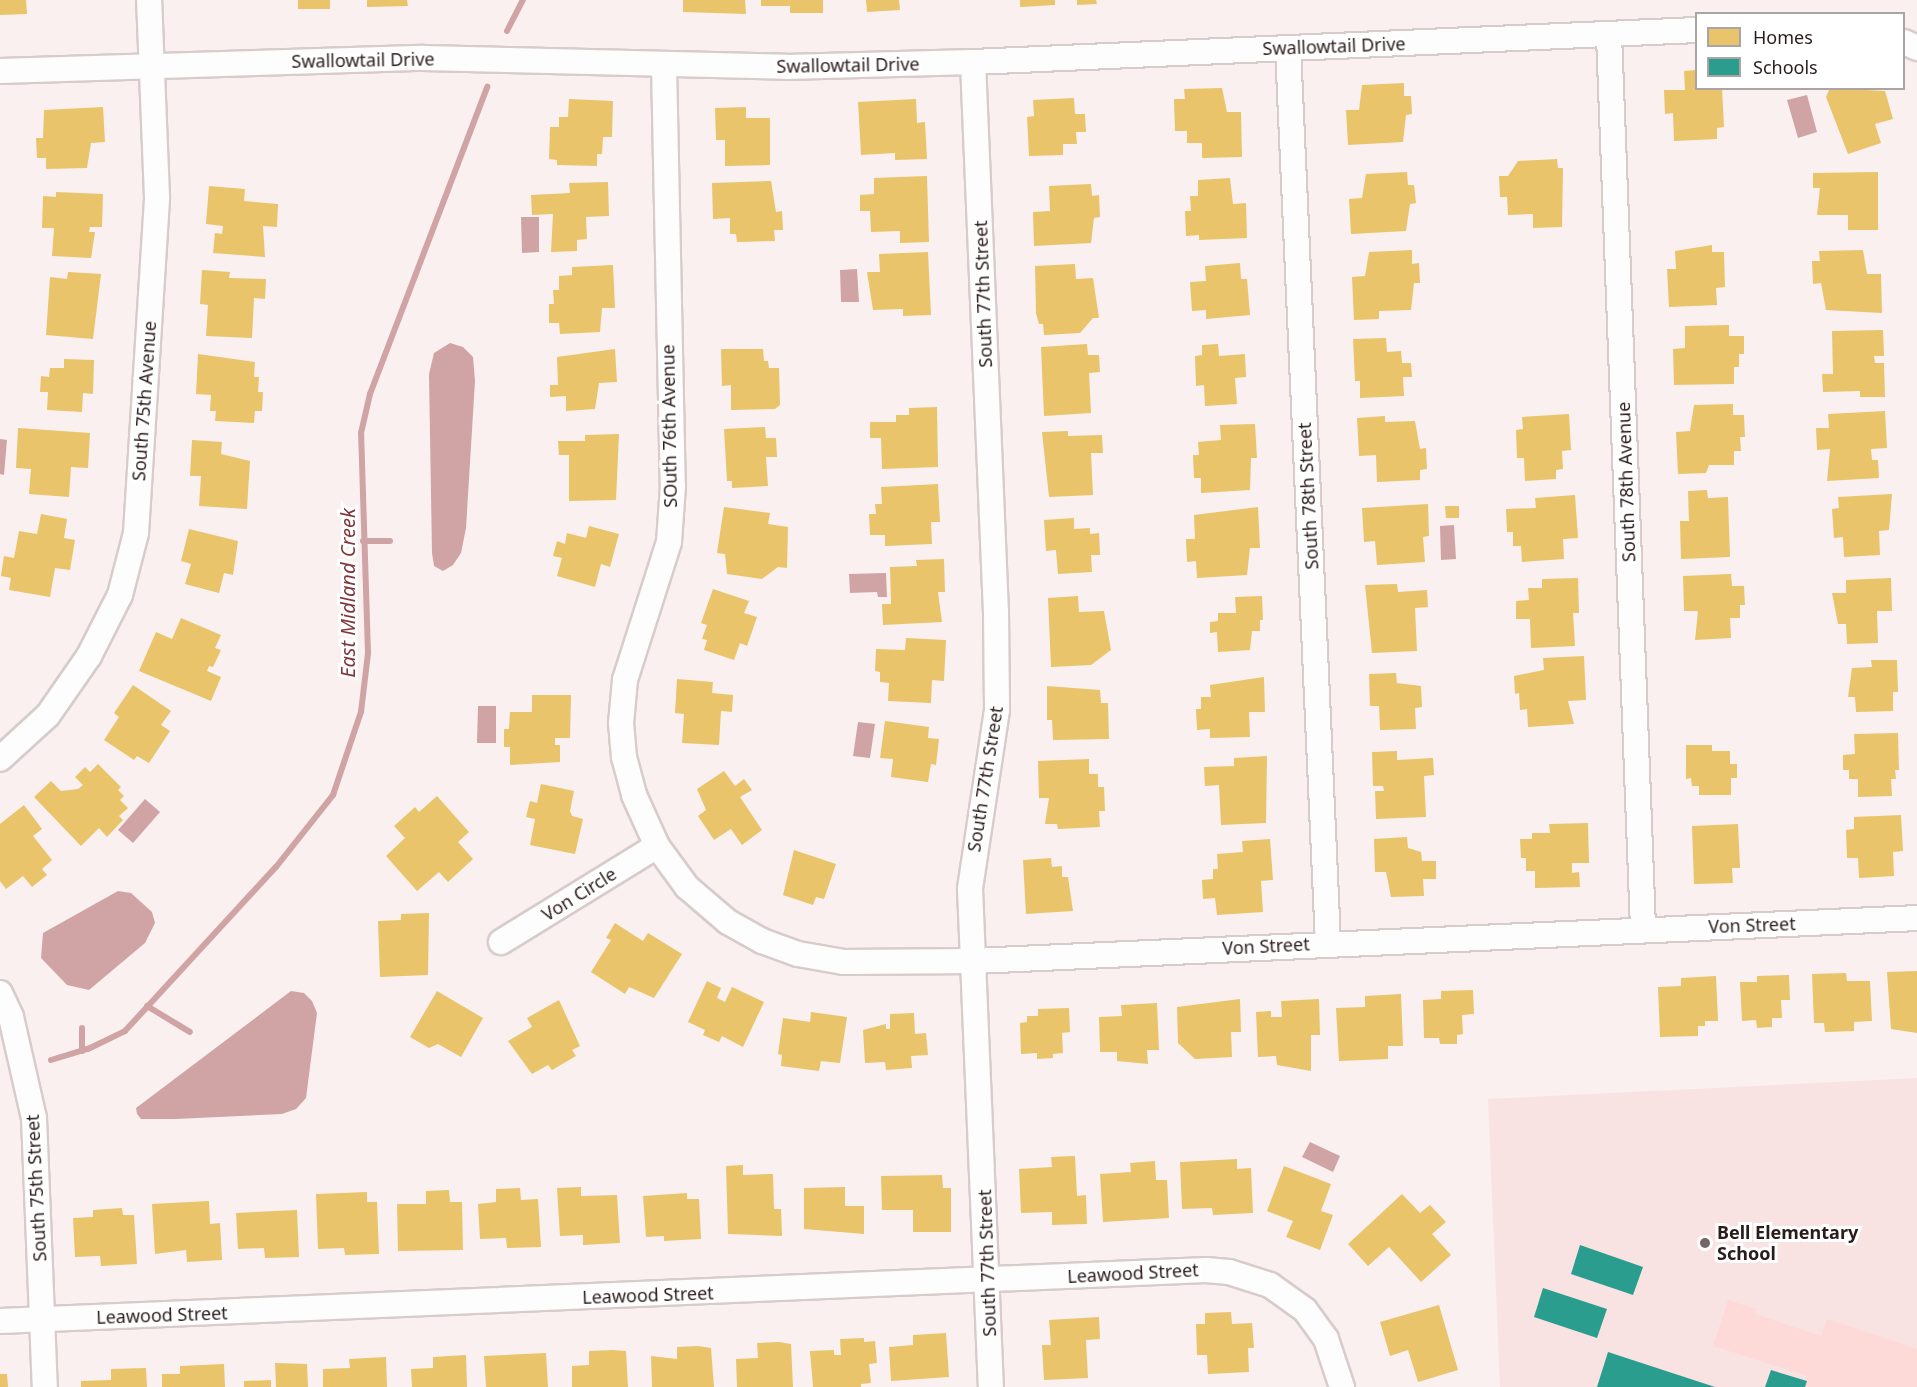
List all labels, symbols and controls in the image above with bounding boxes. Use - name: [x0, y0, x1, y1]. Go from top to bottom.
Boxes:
- legend: [1695, 12, 1905, 90]
- text: Homes: [1753, 25, 1813, 49]
- street label: Swallowtail Drive: [1262, 33, 1406, 59]
- street label: Swallowtail Drive: [291, 48, 435, 72]
- street label: Swallowtail Drive: [776, 53, 920, 77]
- text: Schools: [1753, 55, 1818, 79]
- street label: South 77th Street: [970, 220, 996, 368]
- street label: South 75th Avenue: [128, 320, 160, 482]
- street label: SOuth 76th Avenue: [657, 344, 681, 508]
- street label: South 78th Avenue: [1612, 402, 1640, 562]
- street label: South 78th Street: [1293, 422, 1323, 570]
- water label: East Midland Creek: [335, 508, 359, 678]
- street label: South 77th Street: [963, 705, 1007, 853]
- street label: Von Circle: [538, 863, 620, 925]
- street label: Von Street: [1708, 913, 1796, 937]
- street label: Von Street: [1222, 933, 1310, 959]
- street label: South 75th Street: [21, 1114, 51, 1262]
- street label: South 77th Street: [974, 1189, 1000, 1337]
- place label: Bell Elementary School: [1717, 1222, 1858, 1264]
- marker: Bell Elementary School: [1698, 1236, 1712, 1250]
- street label: Leawood Street: [1067, 1259, 1199, 1287]
- street label: Leawood Street: [582, 1282, 714, 1308]
- street label: Leawood Street: [96, 1302, 228, 1328]

